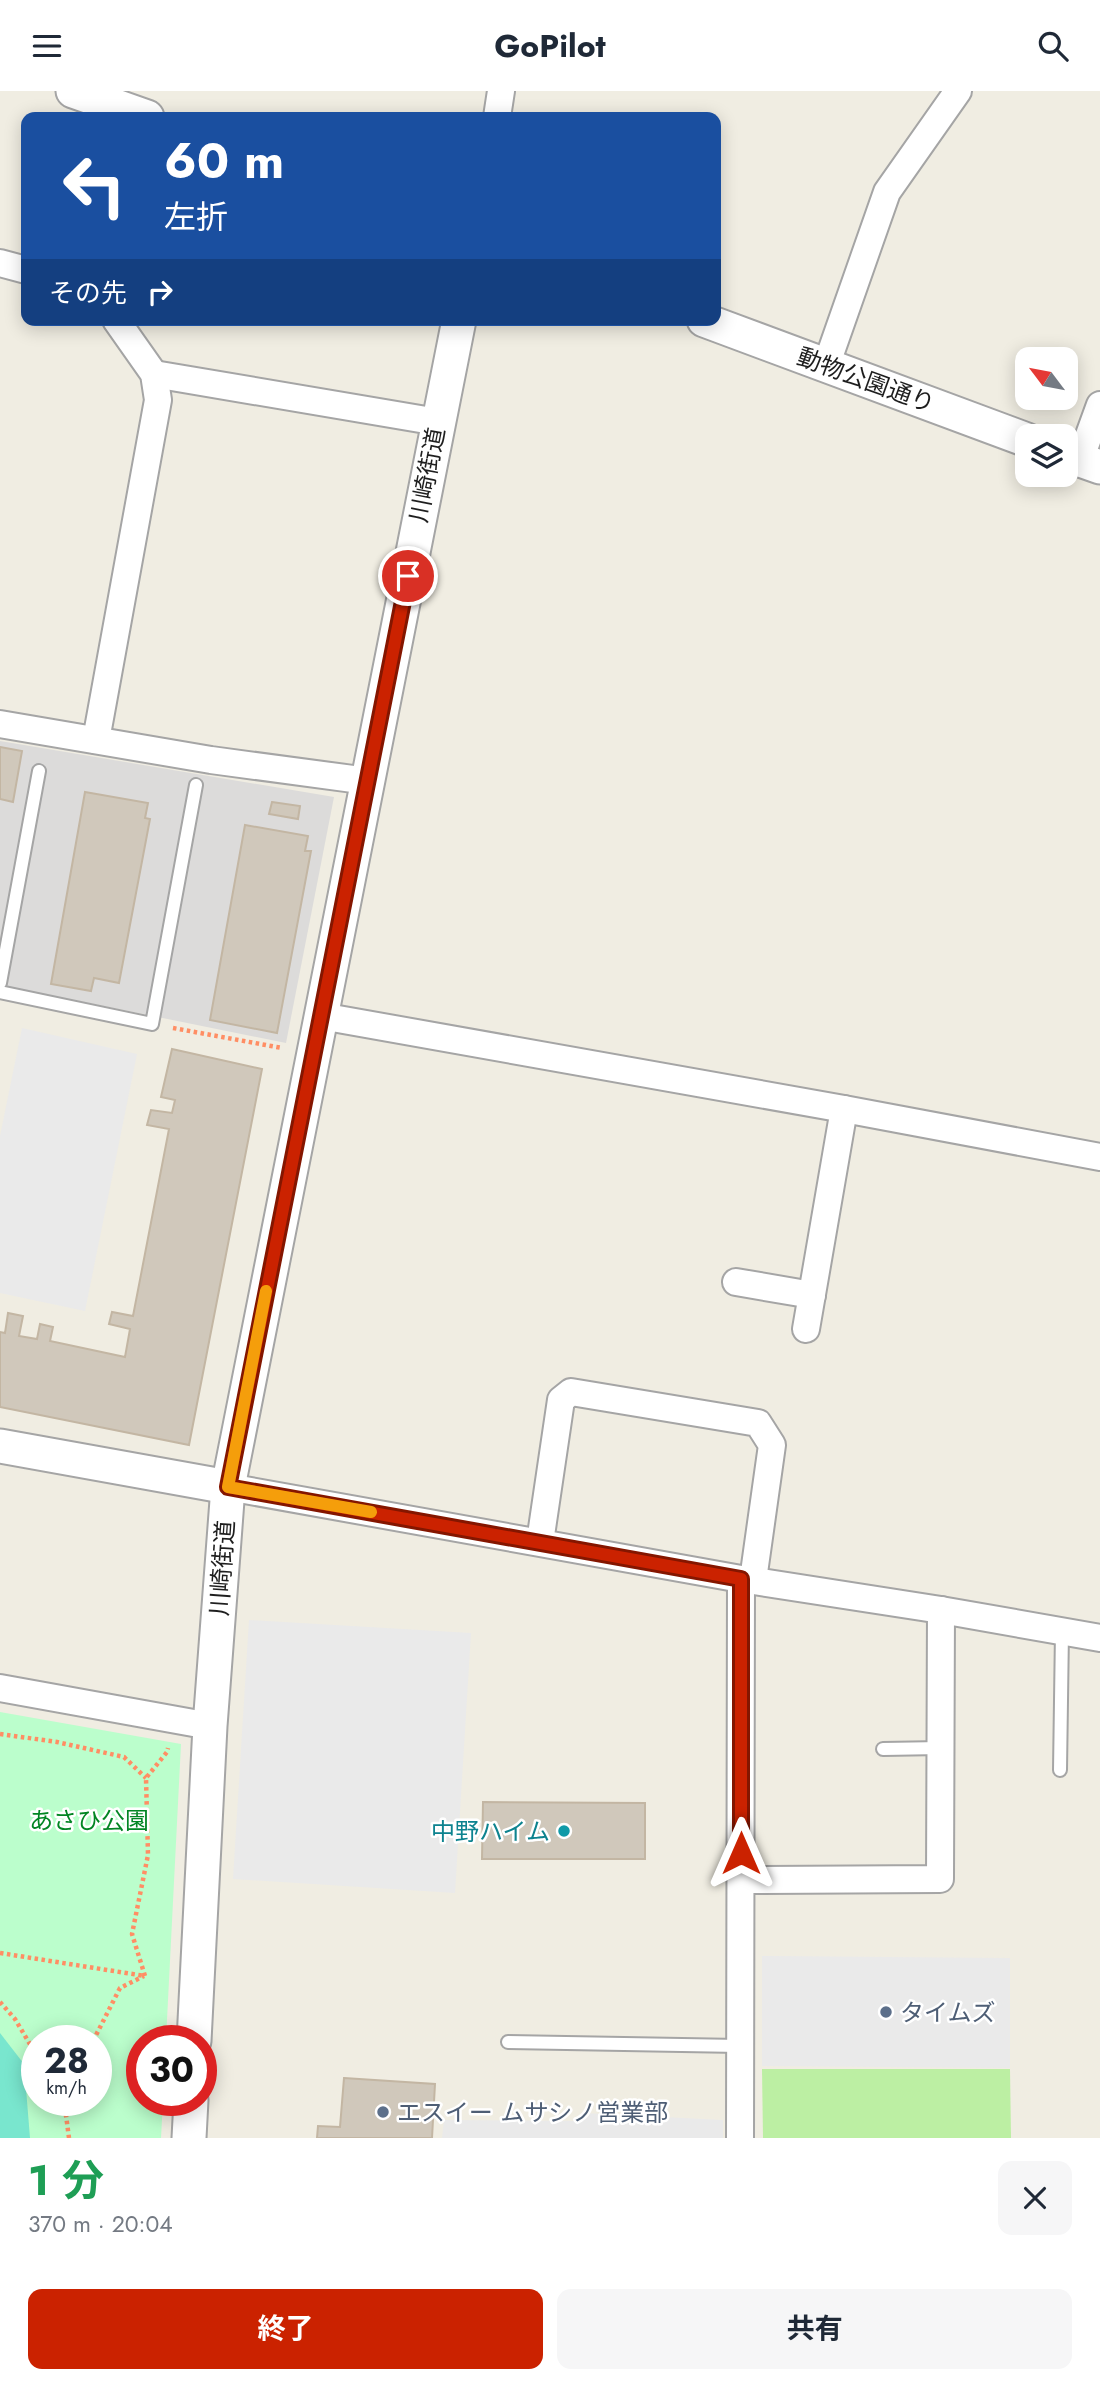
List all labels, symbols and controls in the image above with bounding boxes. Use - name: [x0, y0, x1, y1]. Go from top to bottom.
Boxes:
- text: GoPilot: [494, 23, 606, 69]
- icon: menu: [28, 27, 66, 65]
- icon: search: [1034, 27, 1072, 65]
- text: 60 m: [164, 126, 284, 196]
- icon: left: [49, 140, 140, 231]
- text: 左折: [164, 194, 228, 240]
- icon: right: [141, 273, 179, 311]
- text: その先: [49, 274, 127, 312]
- street label: 動物公園通り: [792, 339, 940, 421]
- north arrow: [1015, 347, 1078, 409]
- map controls: [1015, 347, 1078, 487]
- button: layers: [1015, 424, 1078, 487]
- street label: 川崎街道: [401, 425, 453, 525]
- pin: [378, 546, 438, 606]
- icon: arrive: [389, 557, 427, 595]
- street label: 川崎街道: [201, 1519, 243, 1617]
- park label: あさひ公園: [29, 1803, 149, 1838]
- place label: 中野ハイム: [431, 1814, 550, 1849]
- position arrow: [704, 1816, 778, 1890]
- marker: 中野ハイム: [556, 1823, 572, 1839]
- place label: タイムズ: [900, 1995, 996, 2030]
- marker: タイムズ: [878, 2004, 894, 2020]
- speed limit sign: 30: [126, 2025, 217, 2116]
- text: 28: [44, 2036, 89, 2086]
- text: km/h: [46, 2075, 87, 2101]
- place label: エスイー ムサシノ営業部: [397, 2095, 668, 2130]
- marker: エスイー ムサシノ営業部: [375, 2104, 391, 2120]
- text: 1 分: [28, 2150, 104, 2211]
- button: close: [998, 2161, 1072, 2235]
- text: 370 m · 20:04: [28, 2207, 173, 2241]
- button: 終了: [28, 2289, 543, 2369]
- button: 共有: [557, 2289, 1072, 2369]

